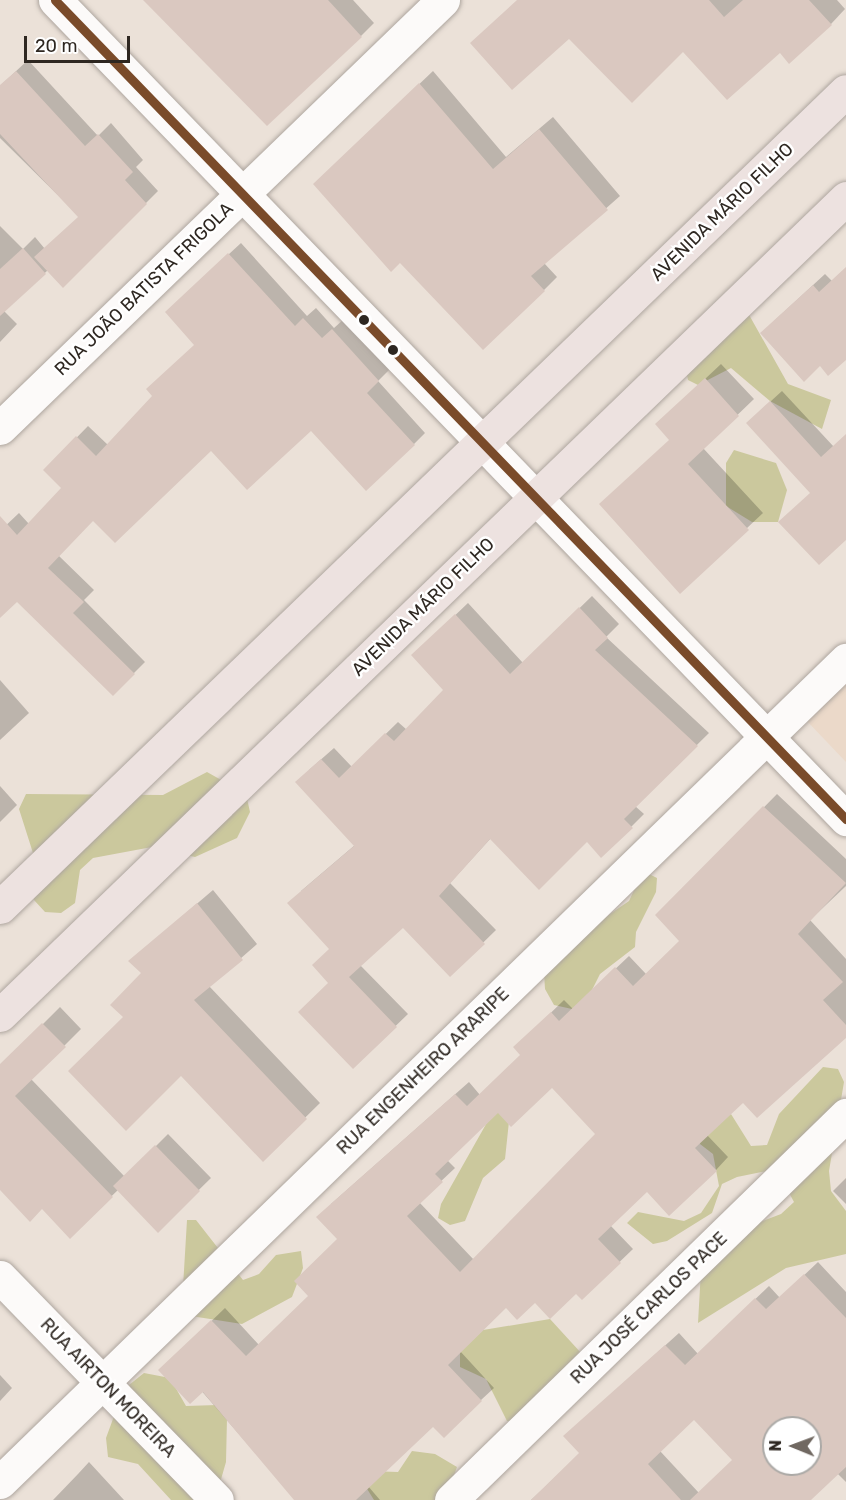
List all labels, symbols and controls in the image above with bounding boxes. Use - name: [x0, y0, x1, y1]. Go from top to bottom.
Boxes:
- scale bar: [27, 24, 134, 62]
- text: 20 m: [35, 35, 77, 57]
- street label: AVENIDA MÁRIO FILHO: [646, 138, 798, 286]
- street label: RUA JOÃO BATISTA FRIGOLA: [50, 198, 238, 380]
- unlabelled marker: [358, 314, 370, 326]
- unlabelled marker: [387, 344, 399, 356]
- street label: AVENIDA MÁRIO FILHO: [347, 533, 499, 681]
- street label: RUA ENGENHEIRO ARARIPE: [332, 983, 514, 1159]
- street label: RUA JOSÉ CARLOS PACE: [566, 1227, 732, 1389]
- street label: RUA AIRTON MOREIRA: [35, 1313, 181, 1463]
- north arrow: [762, 1416, 822, 1476]
- text: N: [766, 1440, 785, 1452]

